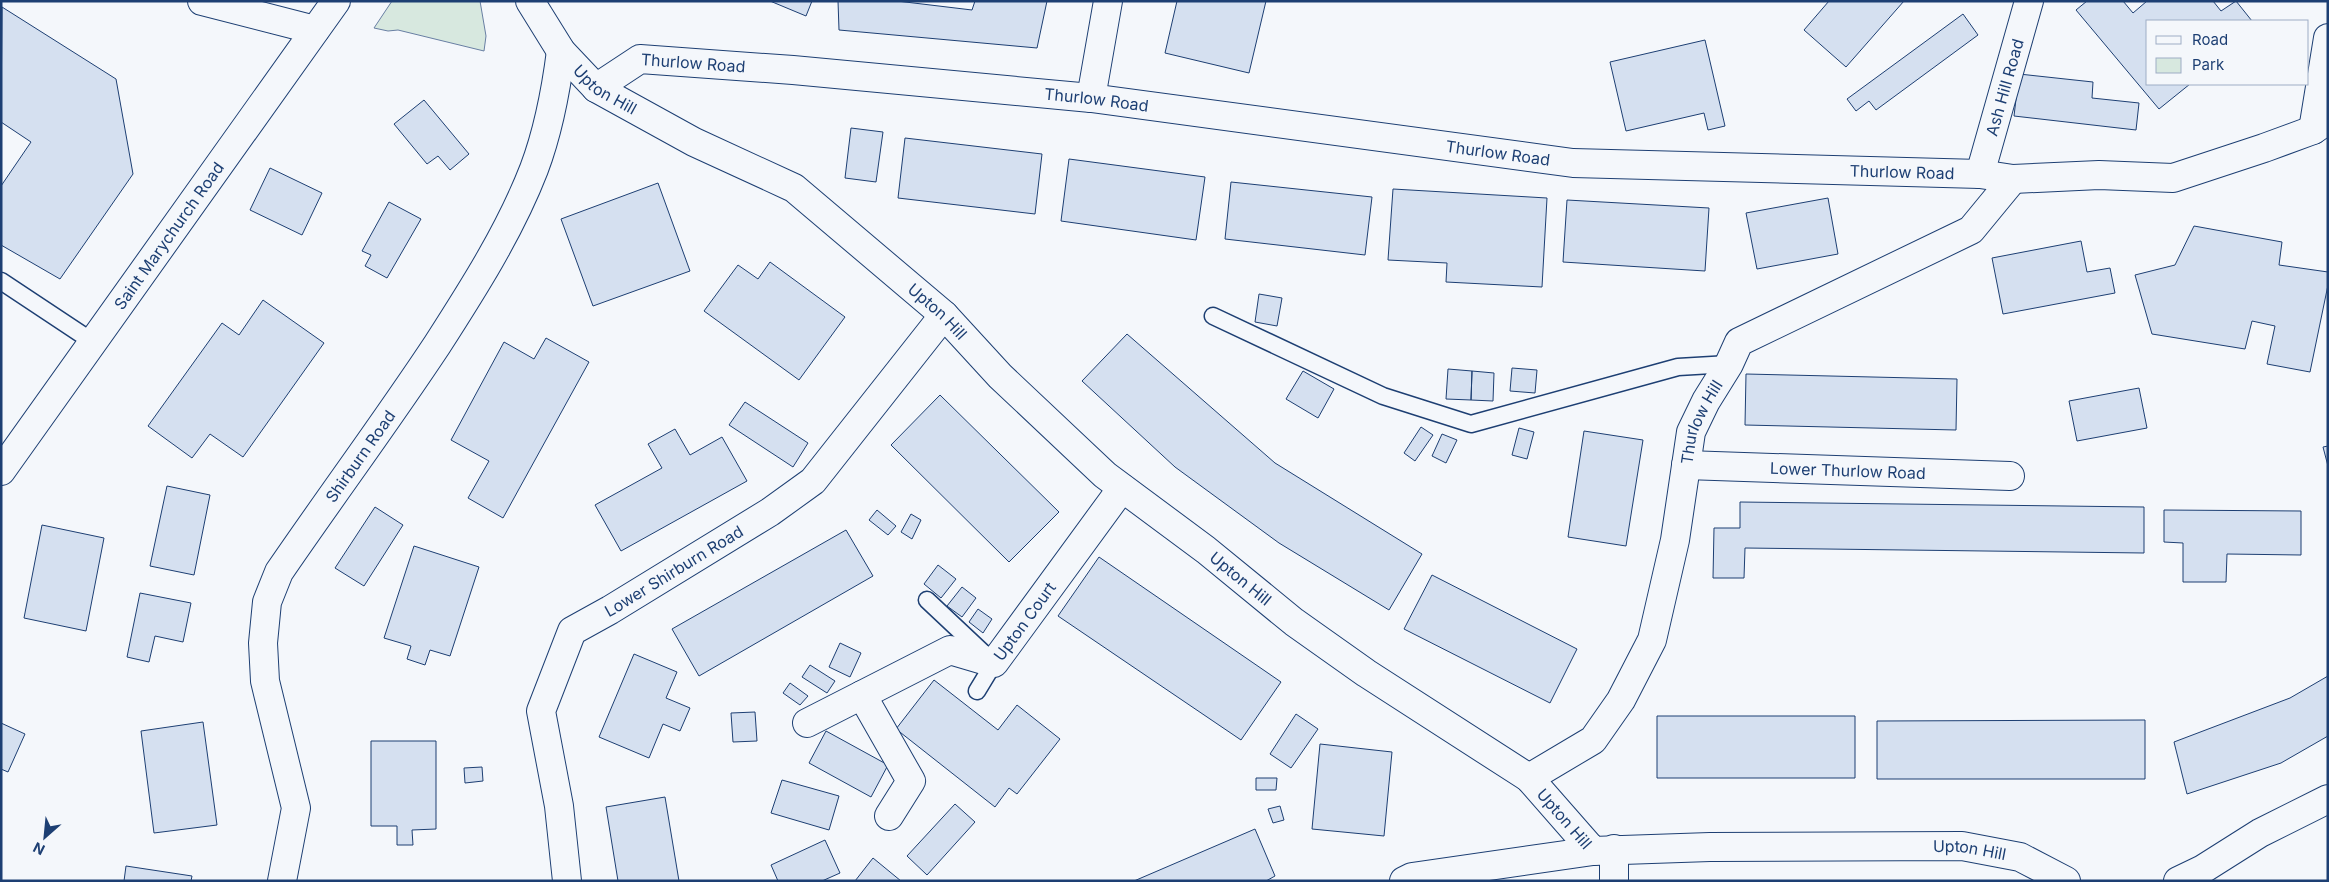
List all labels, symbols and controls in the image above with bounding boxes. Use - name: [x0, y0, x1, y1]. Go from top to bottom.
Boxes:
- legend: [2146, 20, 2309, 85]
- text: Road: [2192, 30, 2228, 49]
- street label: Ash Hill Road: [1981, 37, 2028, 138]
- street label: Thurlow Road: [640, 49, 746, 77]
- text: Park: [2192, 55, 2225, 74]
- street label: Upton Hill: [569, 60, 640, 119]
- street label: Thurlow Road: [1043, 84, 1150, 116]
- street label: Thurlow Road: [1445, 136, 1551, 170]
- street label: Saint Marychurch Road: [109, 158, 228, 313]
- street label: Thurlow Road: [1849, 160, 1955, 183]
- street label: Upton Hill: [904, 279, 971, 344]
- street label: Thurlow Hill: [1676, 376, 1727, 466]
- street label: Shirburn Road: [321, 406, 399, 506]
- street label: Lower Thurlow Road: [1770, 458, 1926, 483]
- street label: Lower Shirburn Road: [601, 521, 747, 621]
- street label: Upton Hill: [1206, 547, 1276, 609]
- street label: Upton Court: [989, 578, 1060, 665]
- street label: Upton Hill: [1533, 784, 1596, 853]
- north arrow: [20, 812, 70, 862]
- street label: Upton Hill: [1933, 836, 2008, 864]
- text: N: [30, 839, 47, 859]

